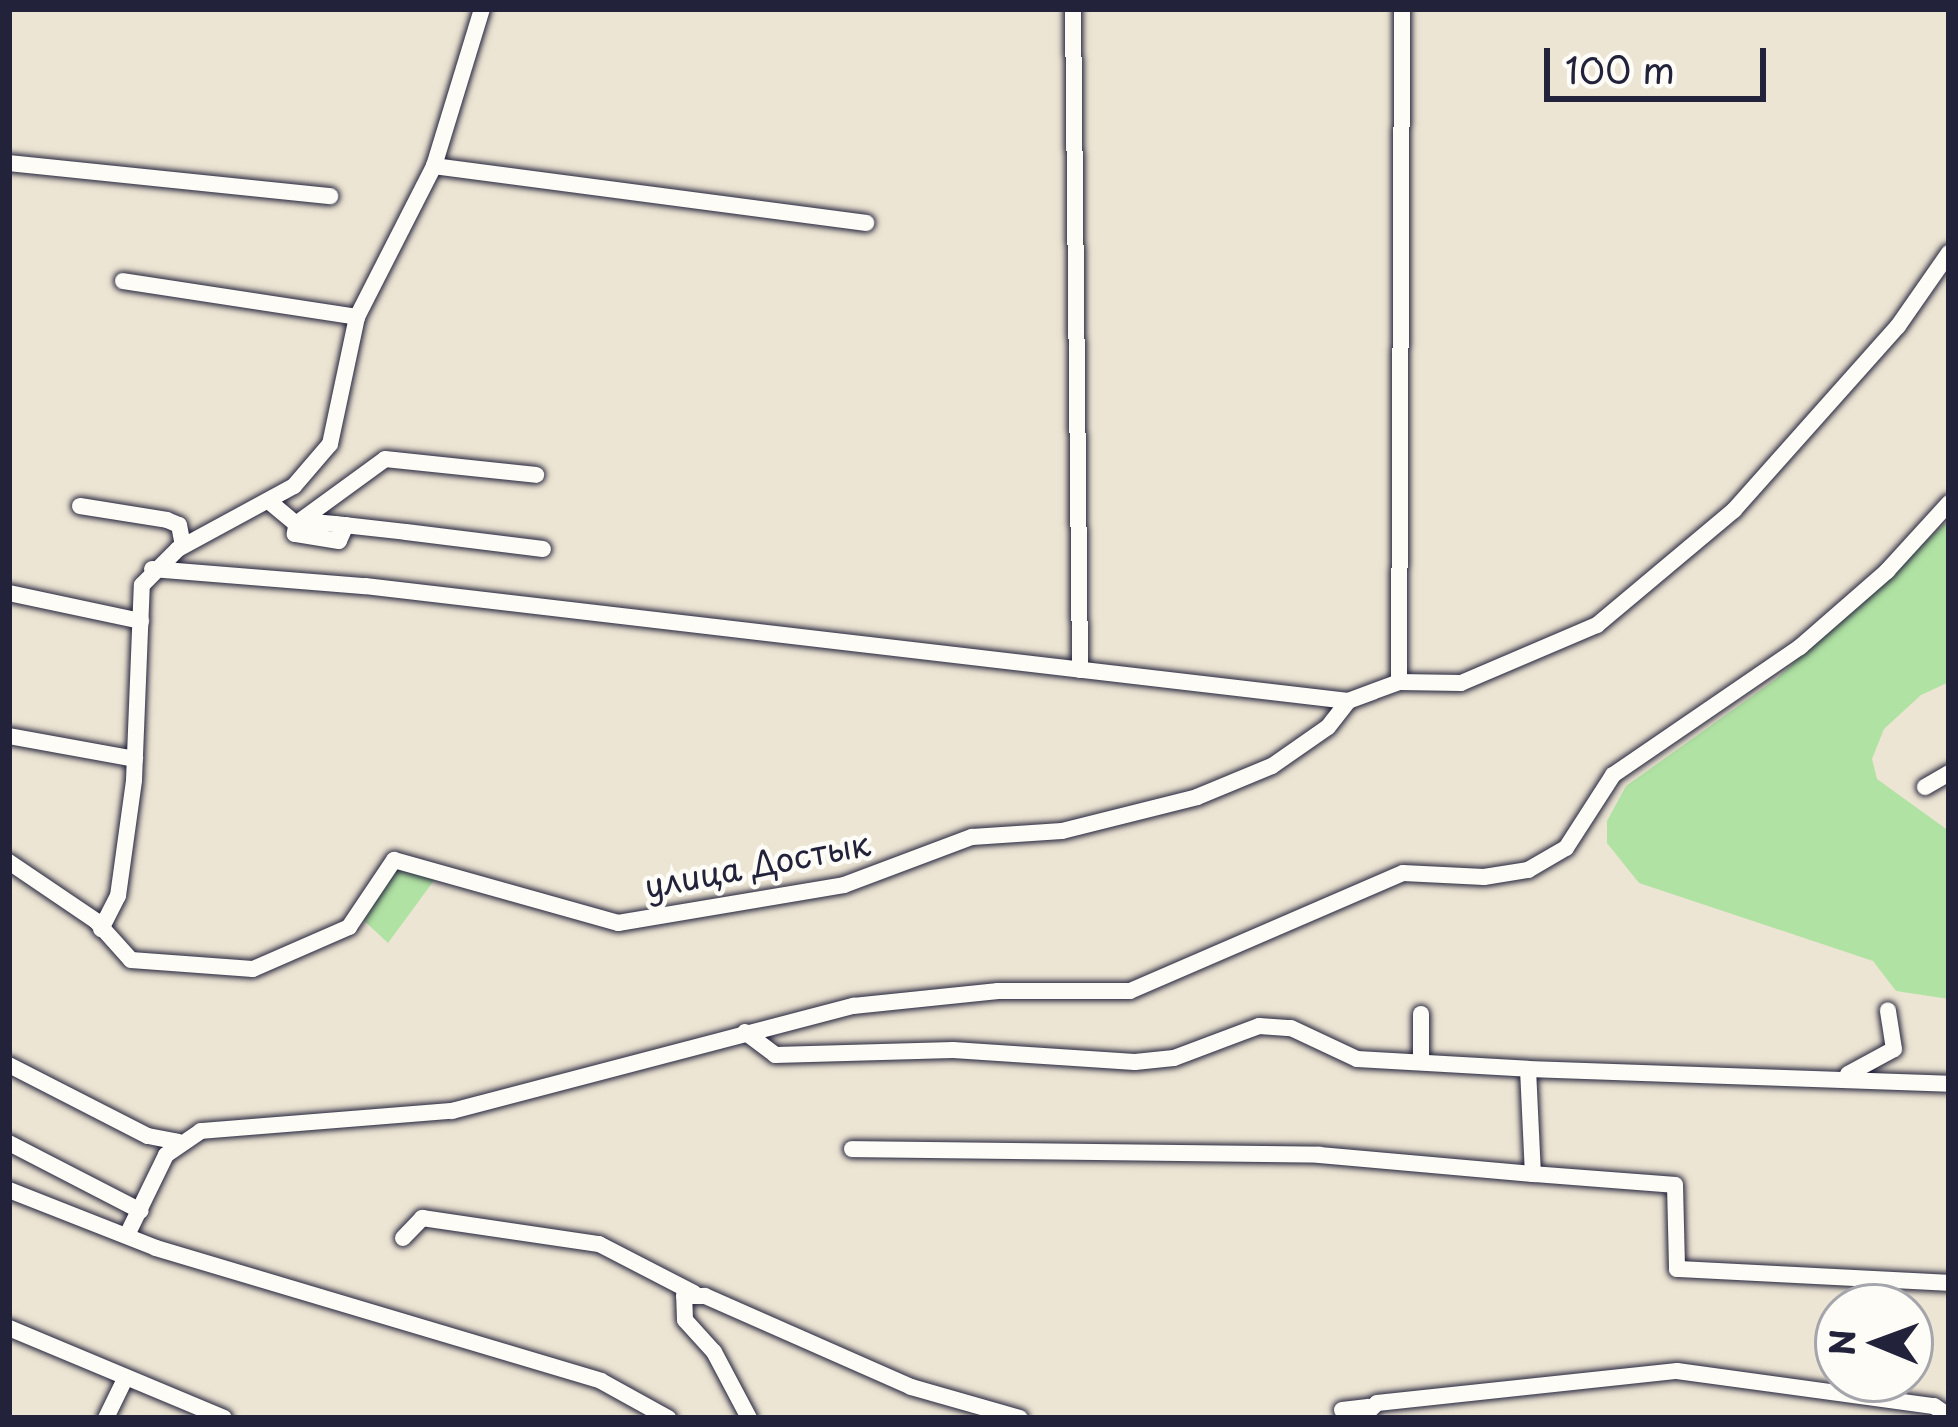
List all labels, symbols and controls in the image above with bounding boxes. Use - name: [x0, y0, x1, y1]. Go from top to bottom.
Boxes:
- scale bar: [1550, 24, 1772, 98]
- text: 100 m: [1565, 42, 1675, 96]
- street label: улица Достык: [640, 823, 874, 905]
- north arrow: [1814, 1283, 1934, 1403]
- text: N: [1816, 1329, 1866, 1356]

